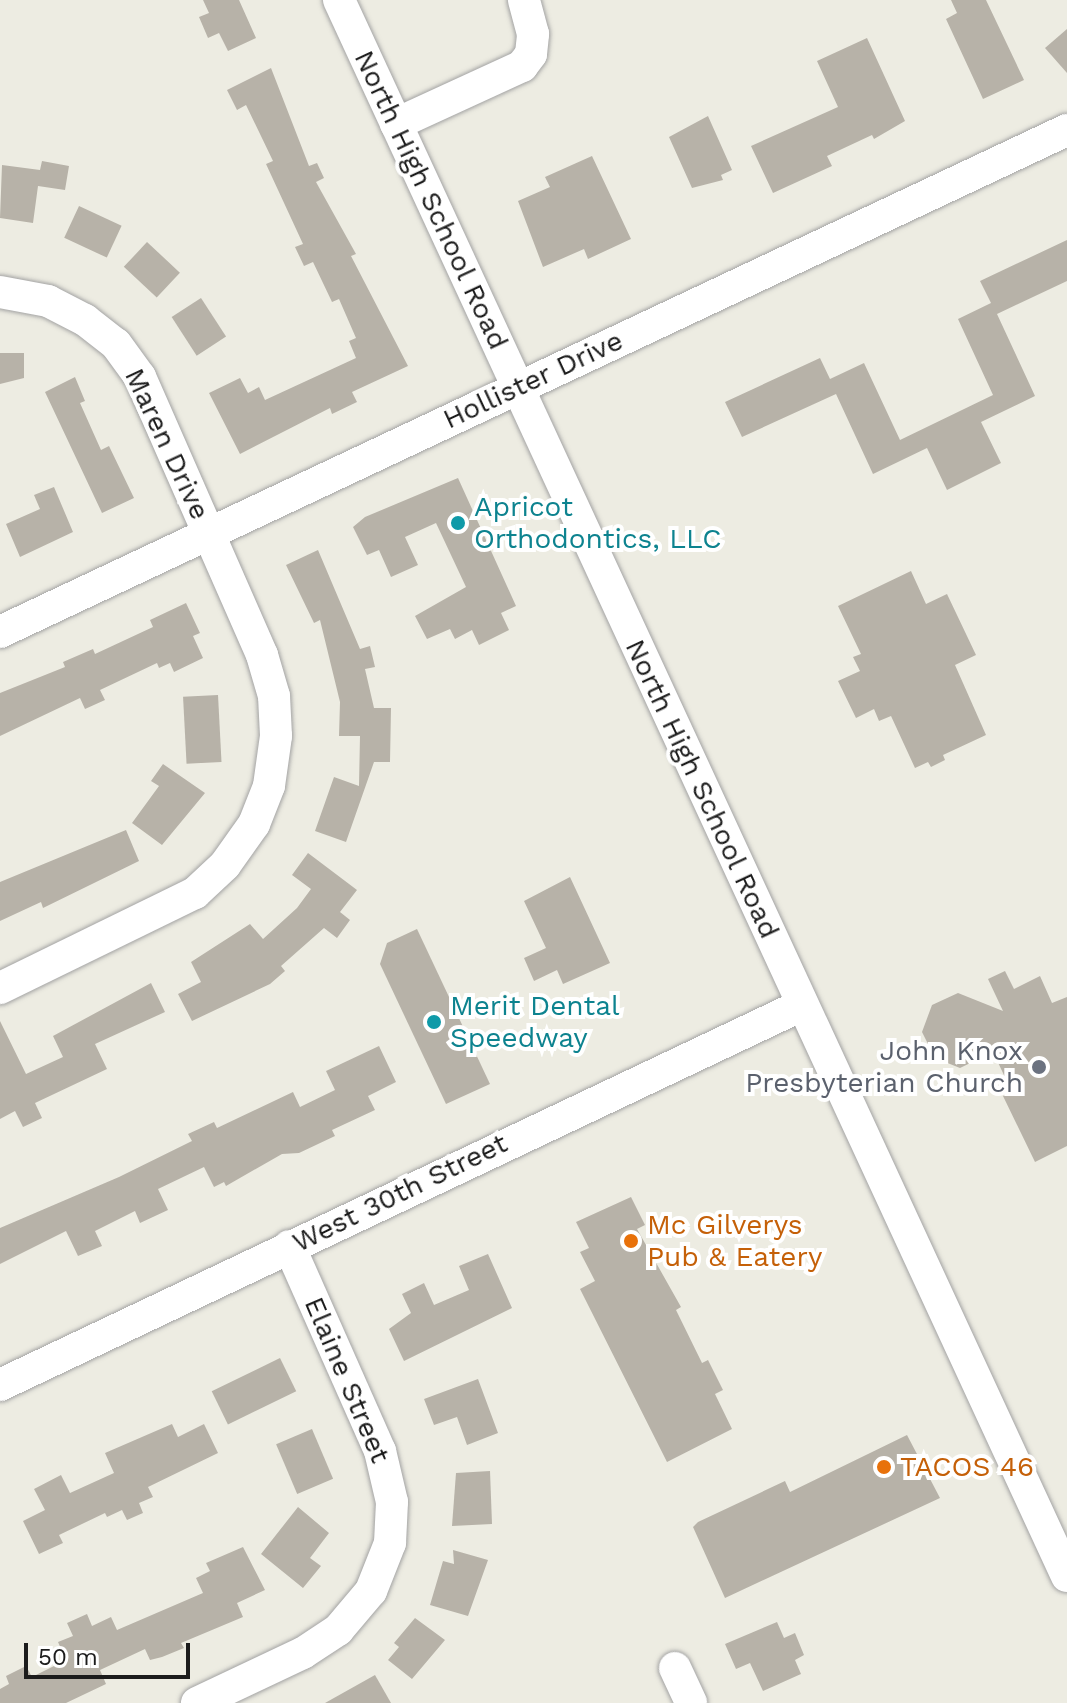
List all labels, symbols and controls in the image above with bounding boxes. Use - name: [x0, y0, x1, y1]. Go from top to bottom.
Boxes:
- street label: North High School Road: [347, 45, 515, 355]
- street label: Hollister Drive: [438, 324, 628, 436]
- street label: Maren Drive: [117, 363, 217, 525]
- place label: Apricot Orthodontics, LLC: [474, 490, 721, 556]
- marker: Apricot Orthodontics, LLC: [449, 514, 467, 532]
- street label: North High School Road: [618, 634, 786, 944]
- place label: Merit Dental Speedway: [450, 989, 620, 1055]
- marker: Merit Dental Speedway: [425, 1013, 443, 1031]
- place label: John Knox Presbyterian Church: [745, 1034, 1023, 1100]
- marker: John Knox Presbyterian Church: [1030, 1058, 1048, 1076]
- street label: West 30th Street: [287, 1126, 513, 1260]
- place label: Mc Gilverys Pub & Eatery: [647, 1208, 822, 1274]
- marker: Mc Gilverys Pub & Eatery: [622, 1232, 640, 1250]
- street label: Elaine Street: [297, 1292, 397, 1468]
- place label: TACOS 46: [900, 1450, 1034, 1484]
- marker: TACOS 46: [875, 1458, 893, 1476]
- scale bar: [28, 1627, 194, 1677]
- text: 50 m: [38, 1643, 98, 1671]

